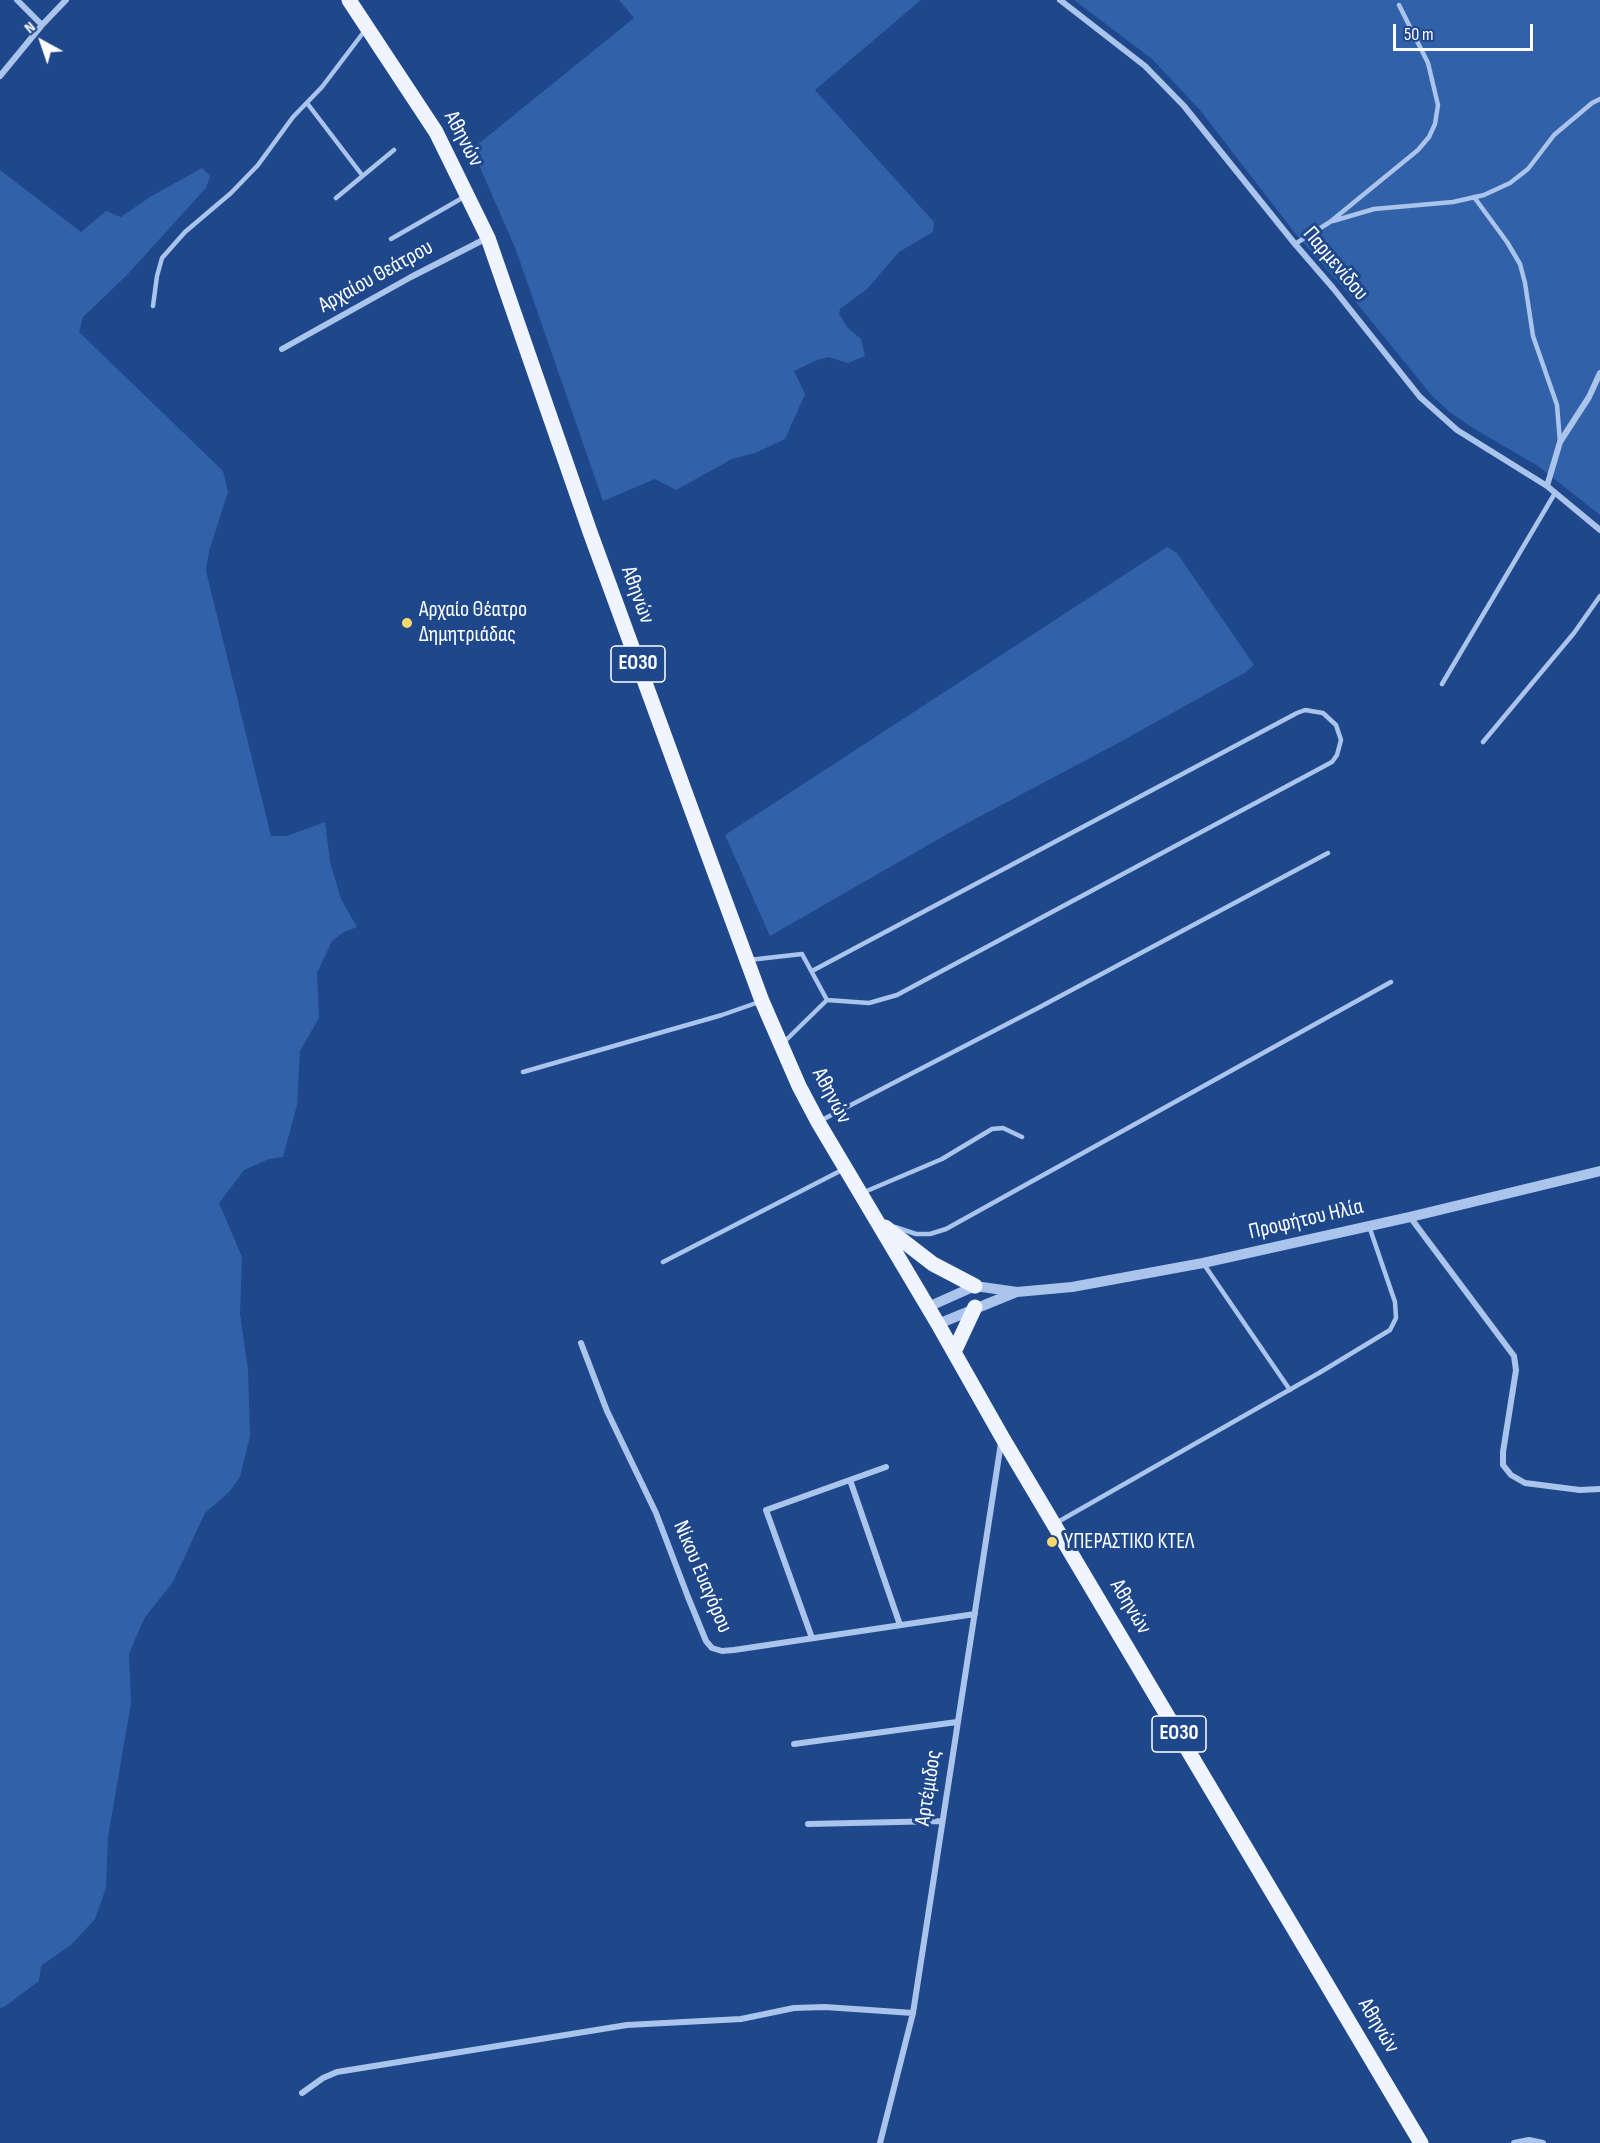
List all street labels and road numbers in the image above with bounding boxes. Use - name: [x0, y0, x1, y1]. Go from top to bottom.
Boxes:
- street label: Αθηνών: [438, 107, 488, 171]
- street label: Παρμενίδου: [1297, 222, 1373, 306]
- street label: Αρχαίου Θεάτρου: [314, 235, 438, 319]
- street label: Αθηνών: [615, 563, 659, 627]
- road number: ΕΟ30: [611, 646, 665, 682]
- street label: Αθηνών: [806, 1064, 856, 1128]
- street label: Προφήτου Ηλία: [1246, 1194, 1366, 1246]
- street label: Νίκου Ευαγόρου: [667, 1517, 737, 1637]
- street label: Αθηνών: [1104, 1575, 1156, 1639]
- road number: ΕΟ30: [1152, 1716, 1206, 1752]
- street label: Αρτέμιδος: [910, 1748, 948, 1828]
- street label: Αθηνών: [1352, 1994, 1404, 2058]

